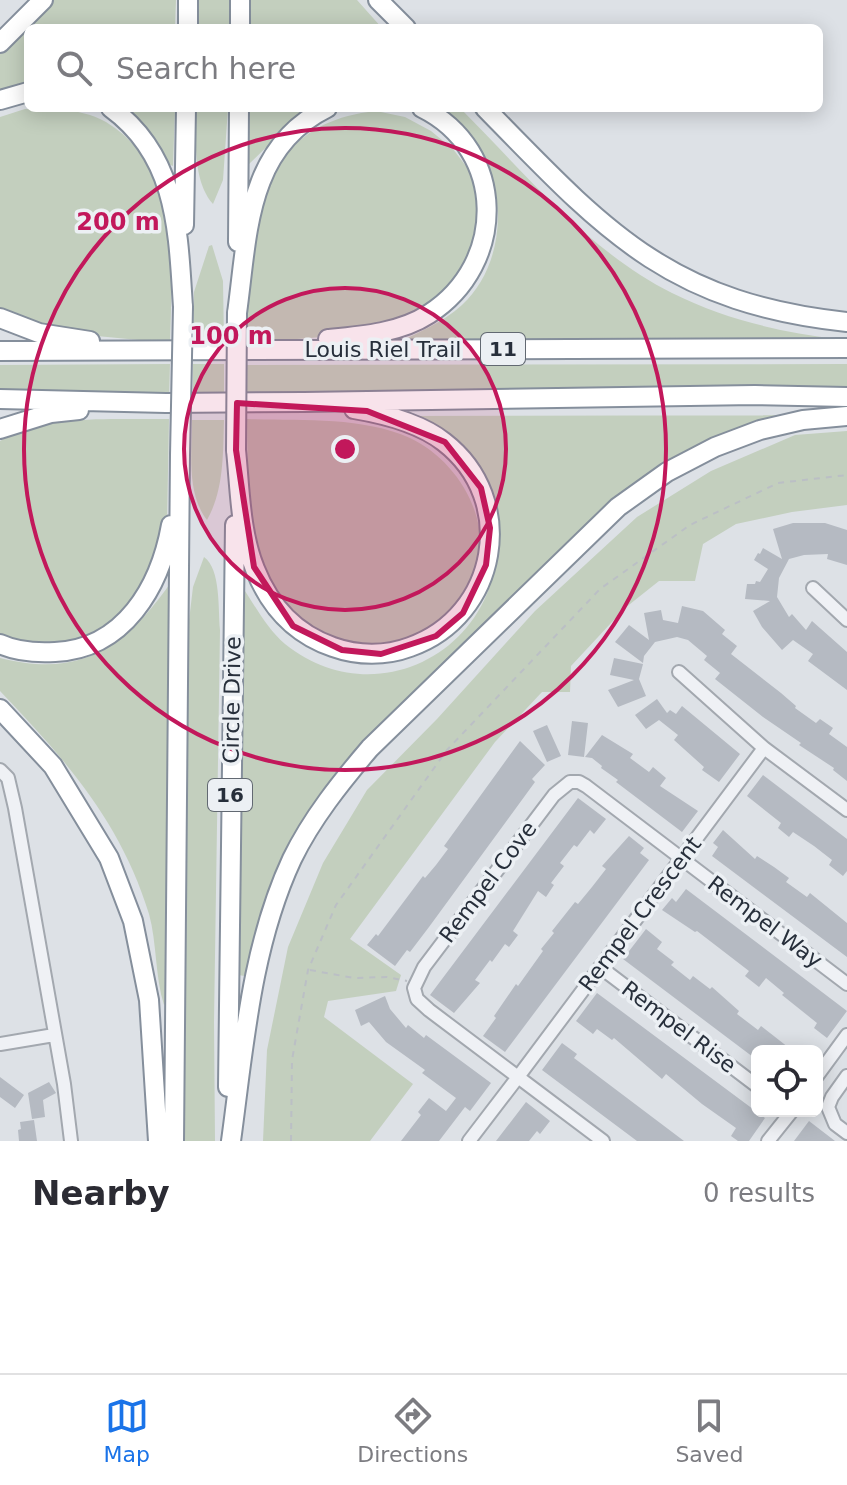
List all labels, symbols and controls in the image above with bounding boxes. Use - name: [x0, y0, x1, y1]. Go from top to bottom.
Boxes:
- search box: [24, 24, 823, 112]
- icon: search: [52, 46, 96, 90]
- text: Search here: [116, 51, 296, 86]
- text: 200 m: [76, 208, 160, 236]
- text: 100 m: [189, 322, 273, 350]
- road number: 11: [481, 333, 525, 365]
- street label: Louis Riel Trail: [305, 337, 461, 362]
- centre of rings: [331, 435, 359, 463]
- street label: Circle Drive: [218, 636, 246, 764]
- road number: 16: [208, 779, 252, 811]
- street label: Rempel Cove: [434, 816, 542, 948]
- street label: Rempel Crescent: [574, 832, 706, 996]
- street label: Rempel Way: [703, 871, 827, 973]
- street label: Rempel Rise: [617, 976, 741, 1078]
- map controls: [751, 1045, 823, 1117]
- button: locate: [751, 1045, 823, 1117]
- text: Nearby: [32, 1173, 170, 1213]
- text: 0 results: [703, 1178, 815, 1208]
- tab: Map: [104, 1394, 150, 1467]
- tab: Directions: [357, 1394, 468, 1467]
- tab: Saved: [675, 1394, 743, 1467]

